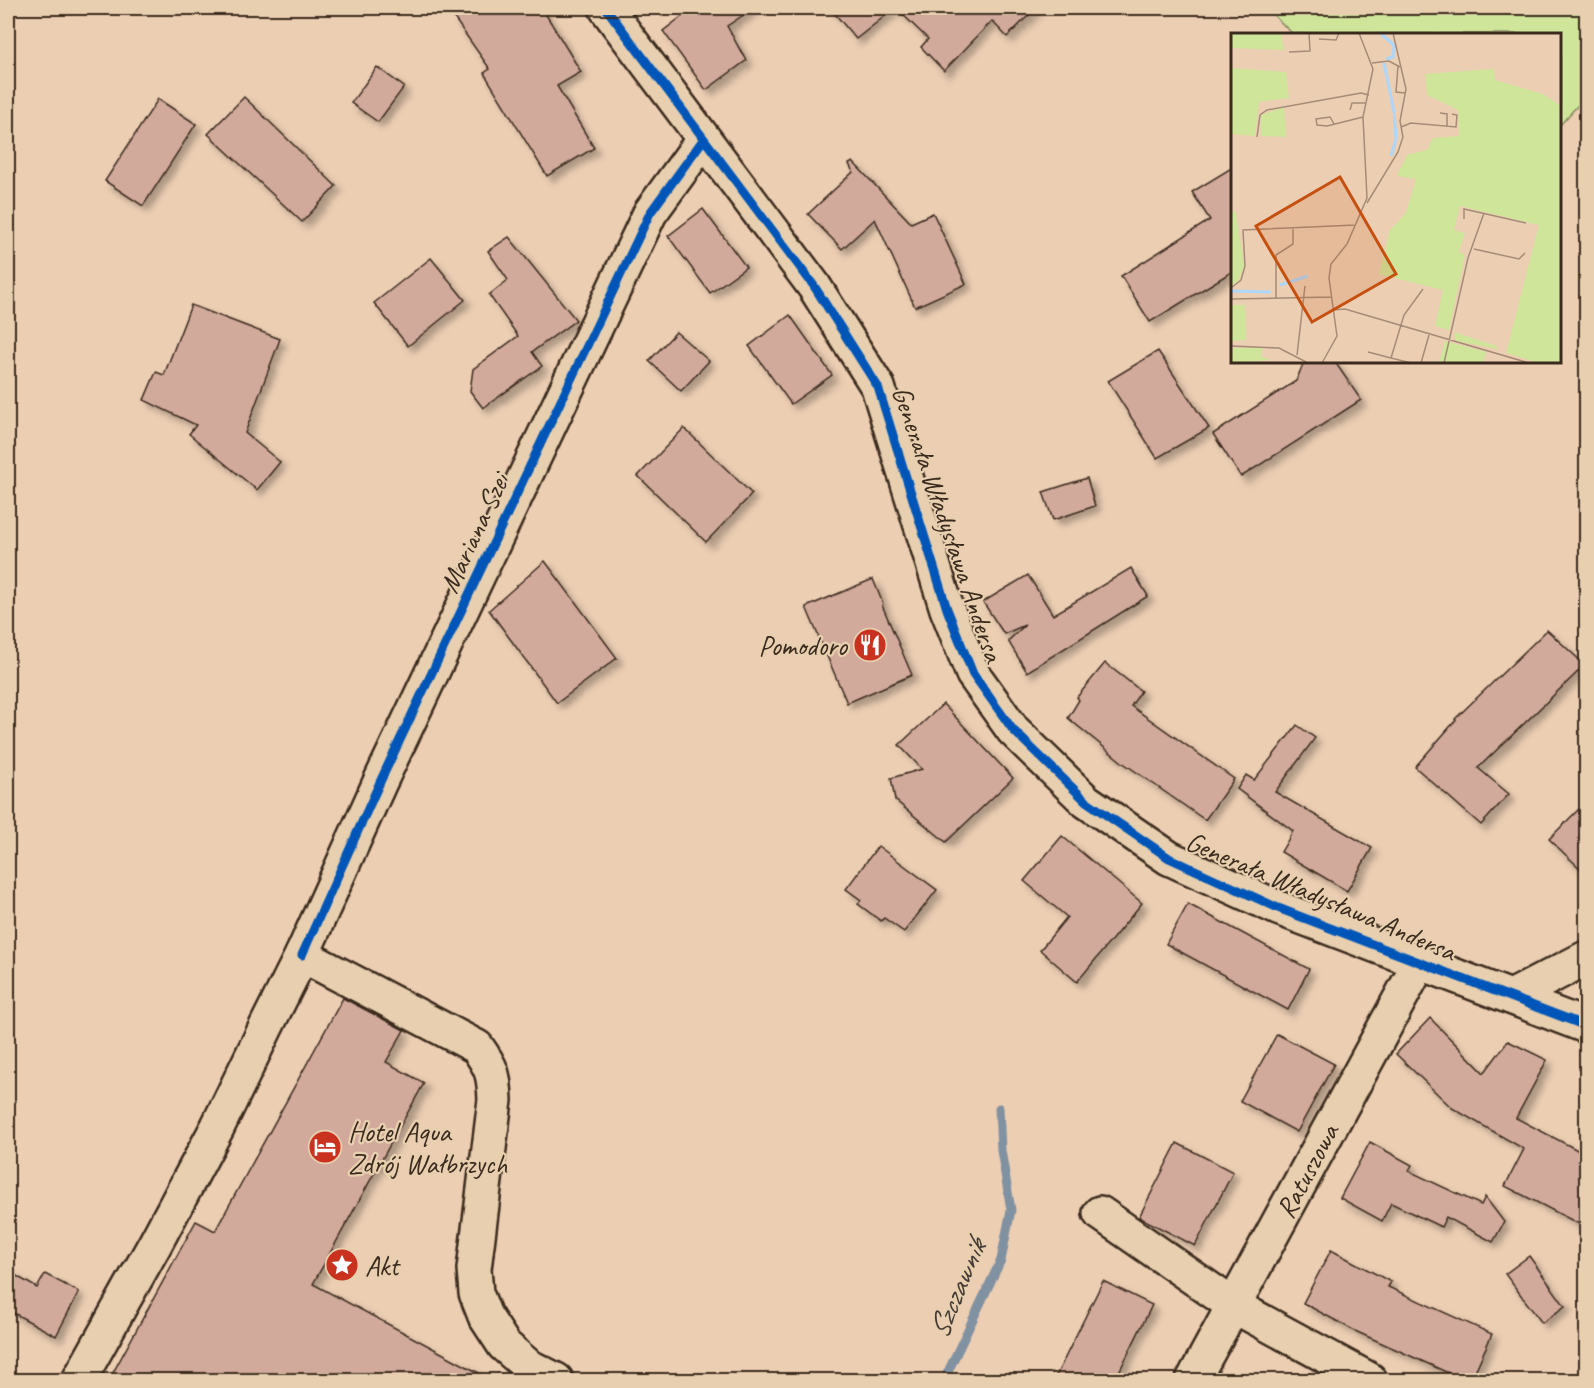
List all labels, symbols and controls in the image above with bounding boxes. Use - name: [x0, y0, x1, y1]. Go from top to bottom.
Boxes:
- inset map: [1231, 33, 1561, 363]
- street label: Generała Władysława Andersa: [884, 381, 1012, 668]
- street label: Mariana Szei: [431, 464, 518, 598]
- restaurant icon: Pomodoro: [852, 627, 888, 663]
- place label: Pomodoro: [759, 628, 849, 663]
- street label: Generała Władysława Andersa: [1181, 823, 1463, 969]
- place label: Hotel Aqua Zdrój Wałbrzych: [348, 1114, 507, 1181]
- street label: Ratuszowa: [1268, 1116, 1347, 1224]
- hotel icon: Hotel Aqua Zdrój Wałbrzych: [307, 1129, 343, 1165]
- water label: Szczawnik: [919, 1229, 997, 1344]
- place icon: Akt: [324, 1247, 360, 1283]
- place label: Akt: [365, 1248, 401, 1283]

